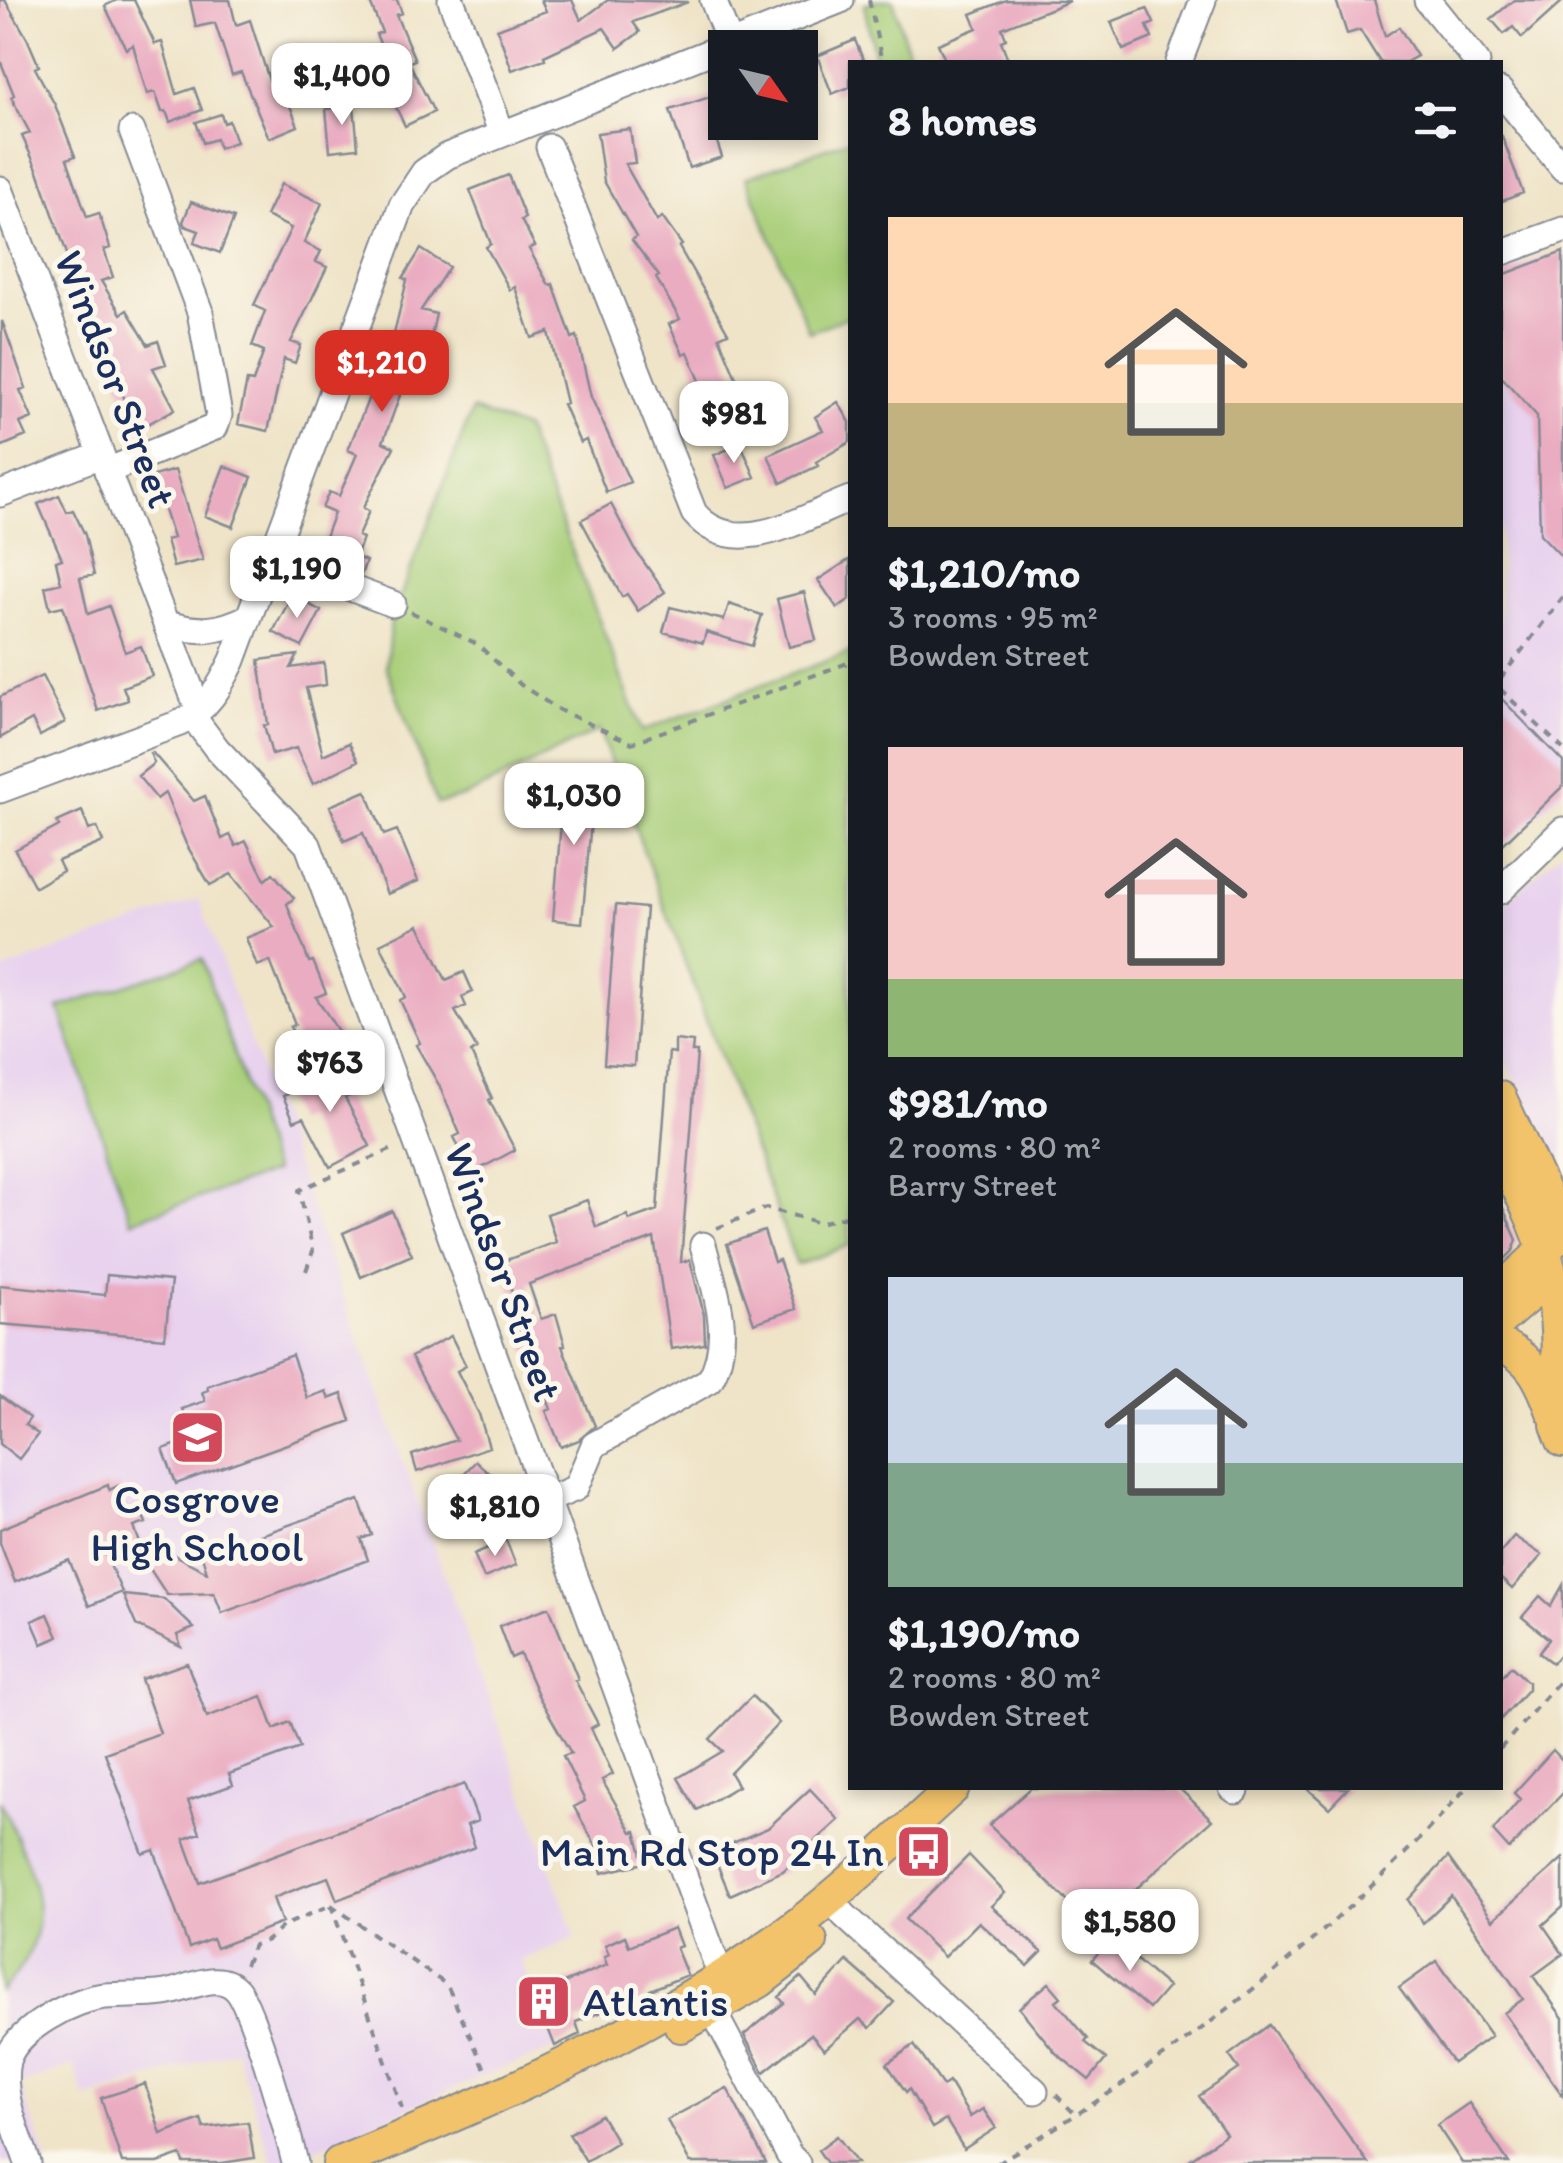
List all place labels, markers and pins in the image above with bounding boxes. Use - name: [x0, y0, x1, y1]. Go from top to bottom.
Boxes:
- pin: $1,400: [261, 43, 423, 128]
- pin: $1,210: [301, 330, 463, 415]
- pin: $981: [675, 381, 793, 466]
- pin: $1,190: [216, 536, 378, 621]
- pin: $1,030: [493, 763, 655, 848]
- pin: $763: [271, 1030, 389, 1115]
- school or university icon: Cosgrove High School: [167, 1408, 227, 1468]
- place label: Cosgrove High School: [91, 1473, 304, 1572]
- pin: $1,810: [414, 1474, 576, 1559]
- bus stop icon: Main Rd Stop 24 In: [893, 1821, 953, 1881]
- place label: Main Rd Stop 24 In: [540, 1826, 884, 1877]
- pin: $1,580: [1049, 1889, 1211, 1974]
- building icon: Atlantis: [514, 1971, 574, 2031]
- place label: Atlantis: [583, 1976, 729, 2027]

